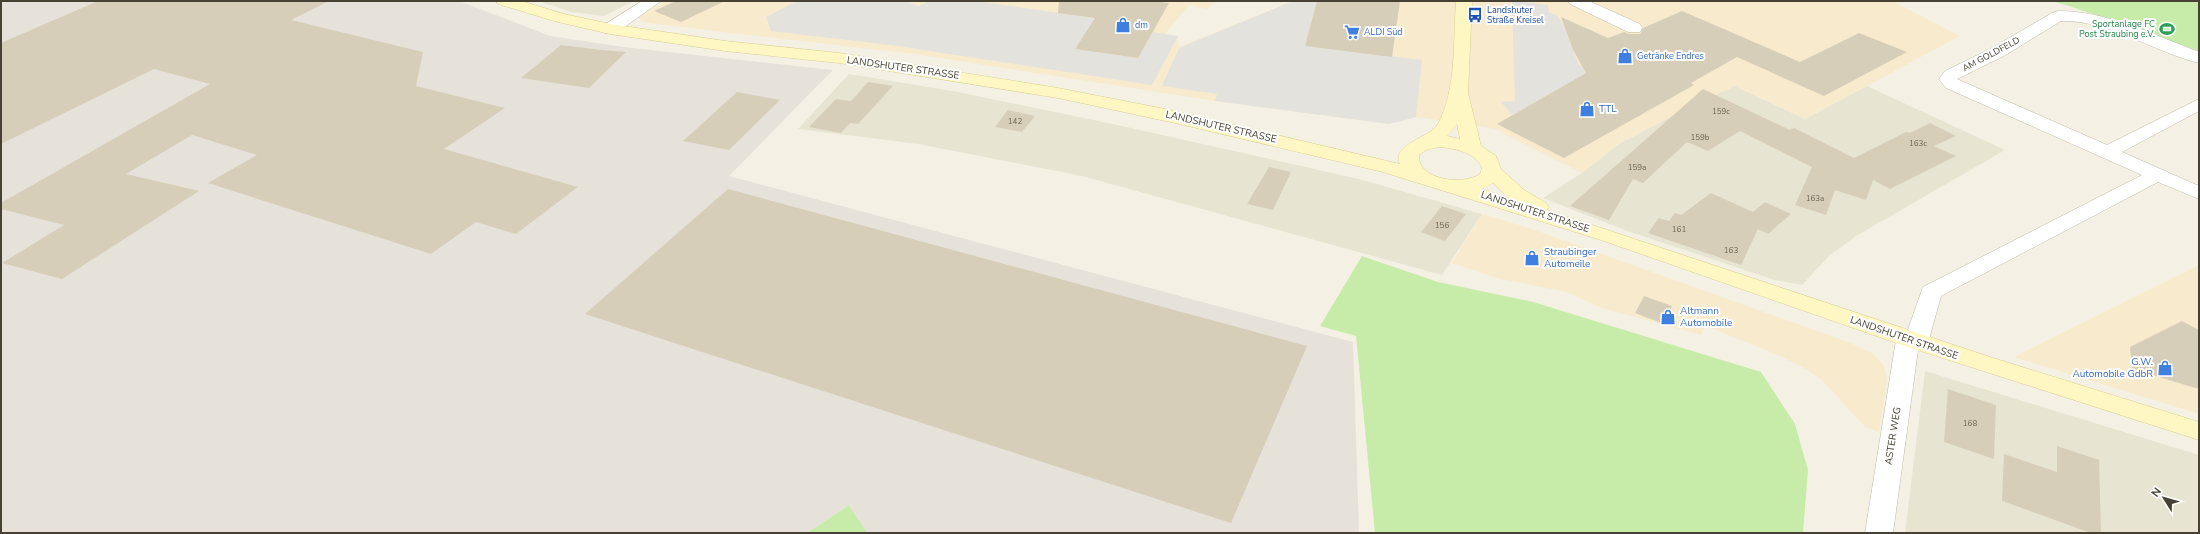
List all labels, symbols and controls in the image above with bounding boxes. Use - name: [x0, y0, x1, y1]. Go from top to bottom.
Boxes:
- place label: Landshuter Straße Kreisel: [1487, 4, 1544, 26]
- bus stop icon: Landshuter Straße Kreisel: [1466, 6, 1484, 24]
- shop icon: dm: [1114, 16, 1132, 34]
- place label: Sportanlage FC Post Straubing e.V.: [2079, 18, 2155, 40]
- place label: dm: [1135, 19, 1148, 31]
- sports icon: Sportanlage FC Post Straubing e.V.: [2158, 20, 2176, 38]
- supermarket icon: ALDI Süd: [1343, 23, 1361, 41]
- place label: ALDI Süd: [1364, 26, 1403, 38]
- street label: AM GOLDFELD: [1960, 34, 2022, 74]
- shop icon: Getränke Endres: [1616, 47, 1634, 65]
- place label: Getränke Endres: [1637, 50, 1704, 62]
- street label: LANDSHUTER STRASSE: [846, 53, 960, 83]
- shop icon: TTL: [1578, 100, 1596, 118]
- place label: TTL: [1599, 102, 1617, 116]
- house number: 159c: [1712, 106, 1730, 117]
- street label: LANDSHUTER STRASSE: [1164, 107, 1278, 147]
- house number: 142: [1008, 116, 1022, 127]
- house number: 159b: [1690, 132, 1710, 143]
- house number: 163c: [1909, 138, 1927, 149]
- house number: 159a: [1628, 162, 1646, 173]
- street label: LANDSHUTER STRASSE: [1479, 188, 1591, 236]
- house number: 163a: [1806, 193, 1824, 204]
- house number: 156: [1435, 220, 1449, 231]
- house number: 161: [1672, 224, 1686, 235]
- place label: Straubinger Automeile: [1544, 245, 1597, 271]
- house number: 163: [1724, 245, 1738, 256]
- shop icon: Straubinger Automeile: [1523, 249, 1541, 267]
- place label: Altmann Automobile: [1680, 304, 1732, 330]
- shop icon: Altmann Automobile: [1659, 308, 1677, 326]
- street label: LANDSHUTER STRASSE: [1848, 313, 1960, 363]
- place label: G.W. Automobile GdbR: [2072, 355, 2153, 381]
- shop icon: G.W. Automobile GdbR: [2156, 359, 2174, 377]
- street label: ASTER WEG: [1882, 406, 1904, 466]
- house number: 168: [1963, 418, 1977, 429]
- north arrow: [2144, 478, 2184, 518]
- text: N: [2148, 484, 2165, 500]

